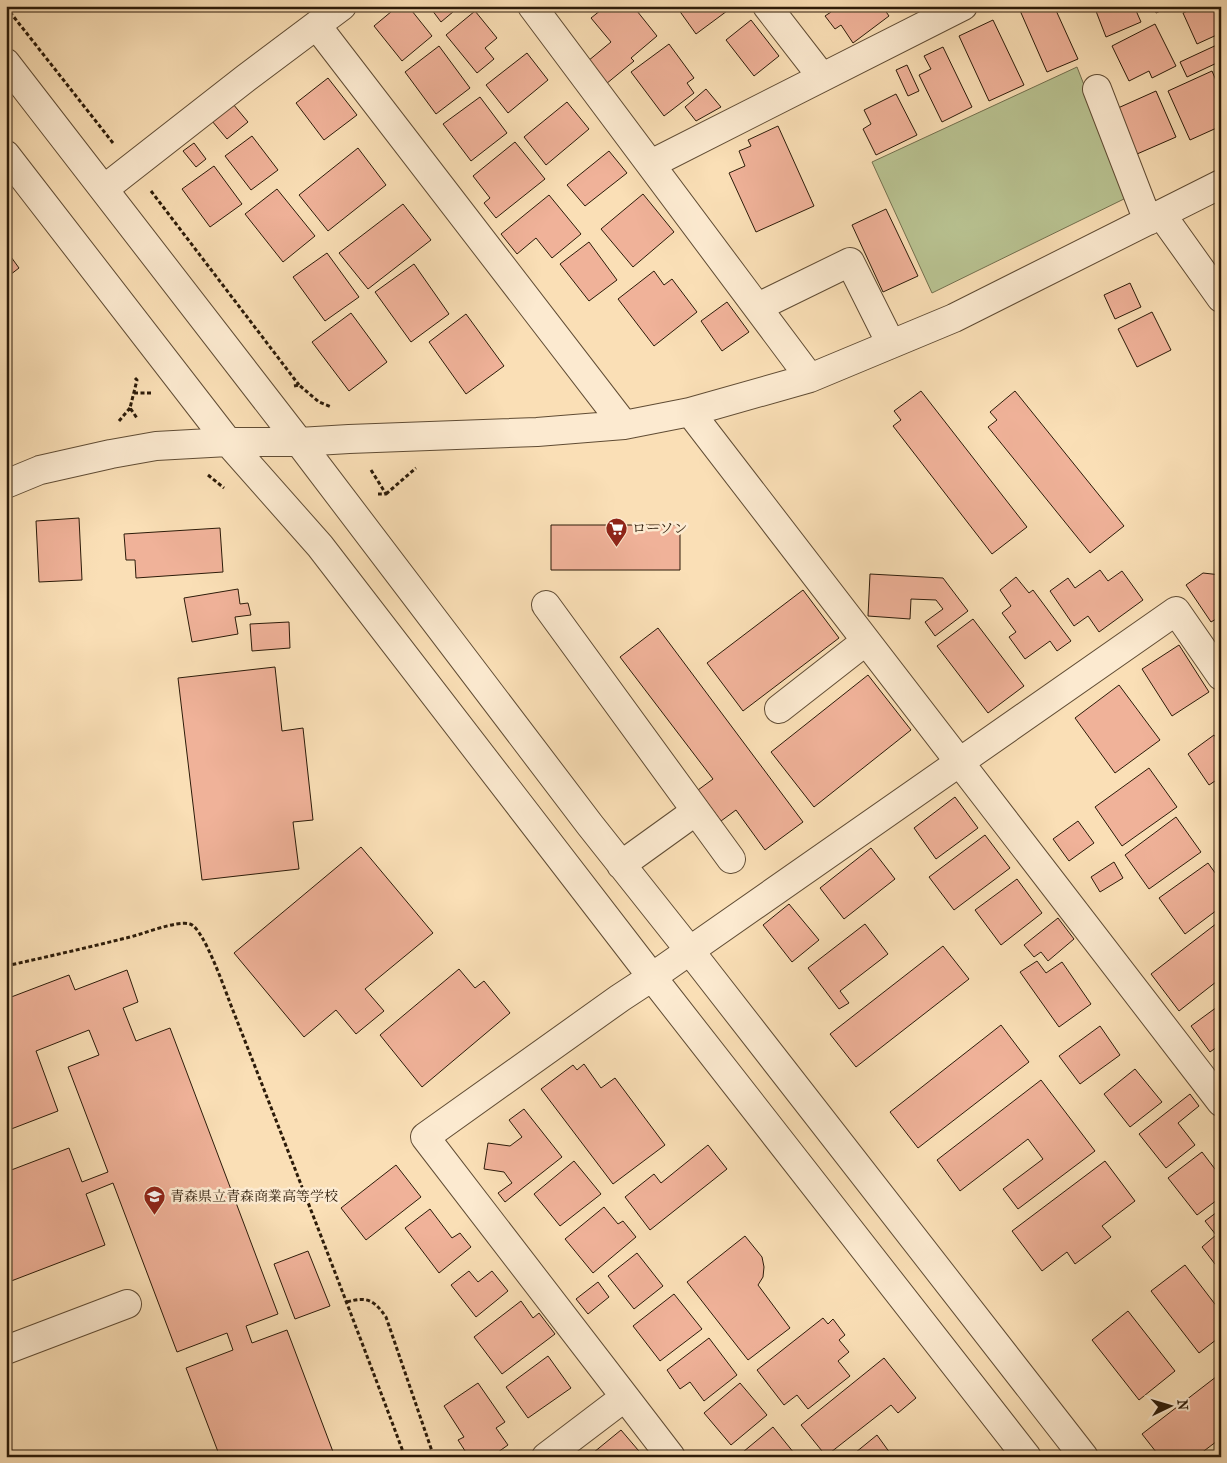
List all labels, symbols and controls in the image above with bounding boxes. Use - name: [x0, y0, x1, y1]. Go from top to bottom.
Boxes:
- supermarket icon: ローソン: [604, 516, 628, 547]
- place label: ローソン: [632, 520, 687, 537]
- school or university icon: 青森県立青森商業高等学校: [142, 1184, 166, 1215]
- place label: 青森県立青森商業高等学校: [170, 1188, 338, 1205]
- north arrow: [1144, 1380, 1194, 1430]
- text: N: [1174, 1399, 1191, 1411]

